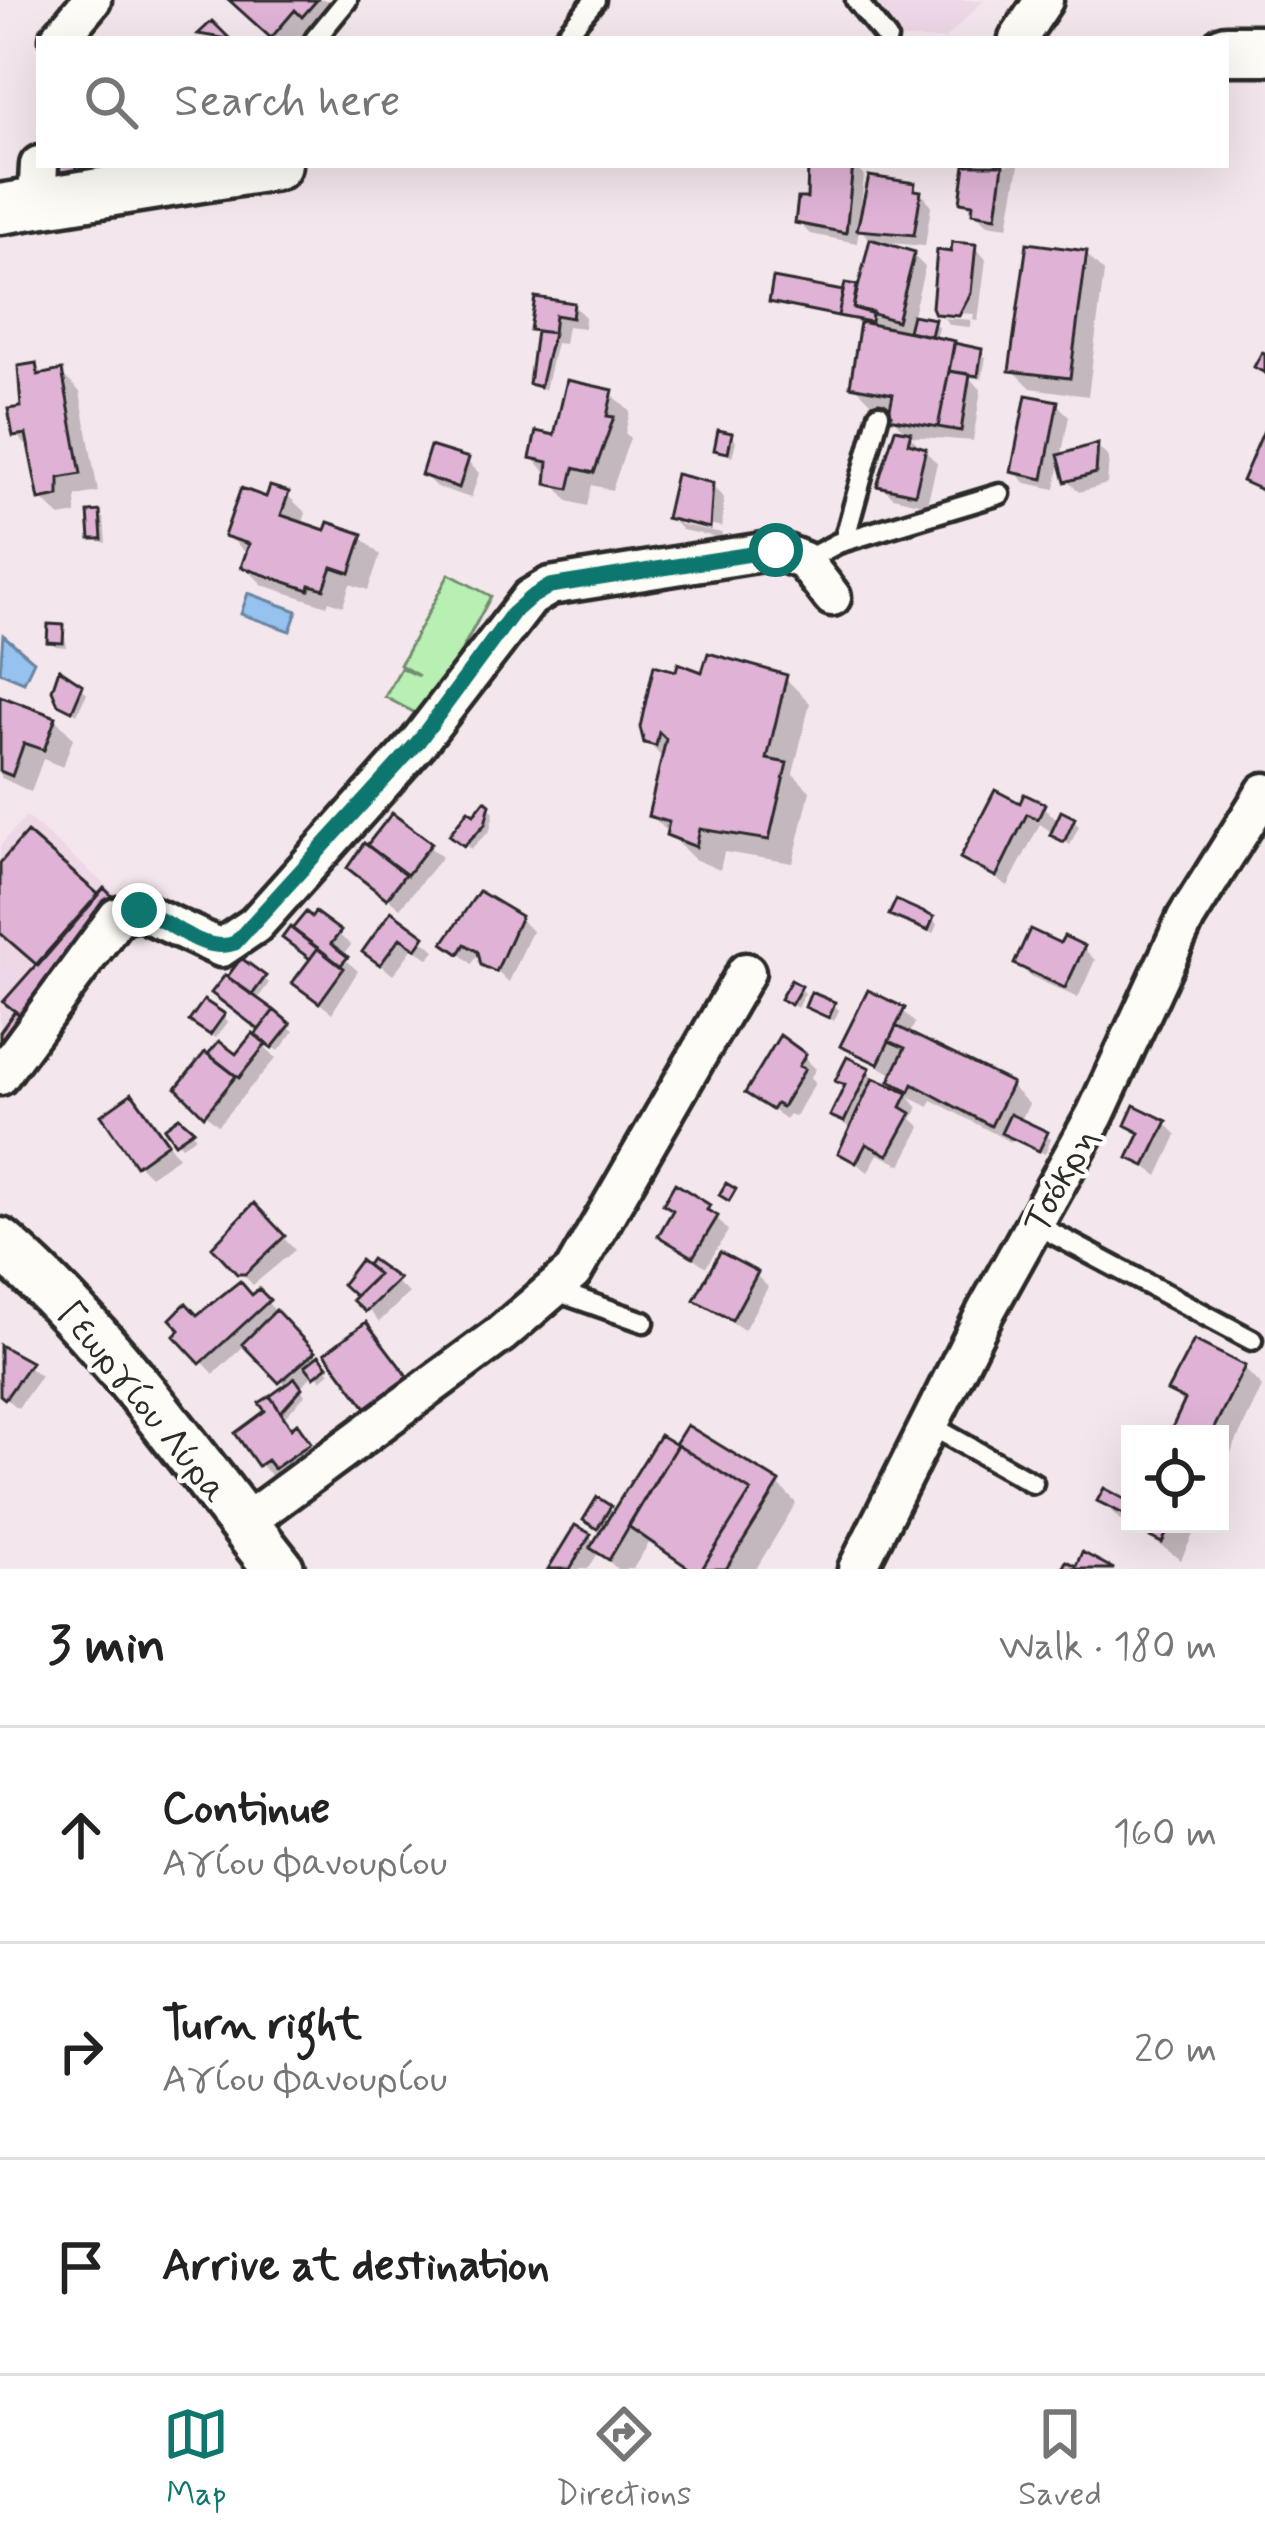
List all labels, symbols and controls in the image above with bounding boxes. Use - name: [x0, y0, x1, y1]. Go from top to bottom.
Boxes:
- search box: [36, 36, 1229, 168]
- icon: search: [78, 69, 144, 135]
- text: Search here: [174, 73, 401, 132]
- route start: [749, 523, 803, 577]
- route end: [112, 883, 166, 937]
- street label: Τσόκρη: [1014, 1119, 1110, 1242]
- street label: Γεωργίου Λύρα: [45, 1293, 237, 1514]
- map controls: [1121, 1425, 1229, 1533]
- button: locate: [1121, 1425, 1229, 1533]
- text: 3 min: [48, 1614, 166, 1680]
- text: Walk · 180 m: [999, 1622, 1217, 1673]
- text: Continue: [162, 1780, 330, 1839]
- icon: ahead: [48, 1802, 114, 1868]
- text: 160 m: [1113, 1809, 1217, 1860]
- text: Αγίου Φανουρίου: [162, 1839, 447, 1890]
- text: Turn right: [162, 1996, 362, 2055]
- icon: right: [48, 2018, 114, 2084]
- text: 20 m: [1134, 2025, 1217, 2076]
- text: Αγίου Φανουρίου: [162, 2055, 447, 2106]
- icon: arrive: [48, 2234, 114, 2300]
- text: Arrive at destination: [162, 2237, 550, 2296]
- tab: Map: [163, 2401, 229, 2517]
- tab: Directions: [556, 2401, 692, 2517]
- tab: Saved: [1018, 2401, 1102, 2517]

